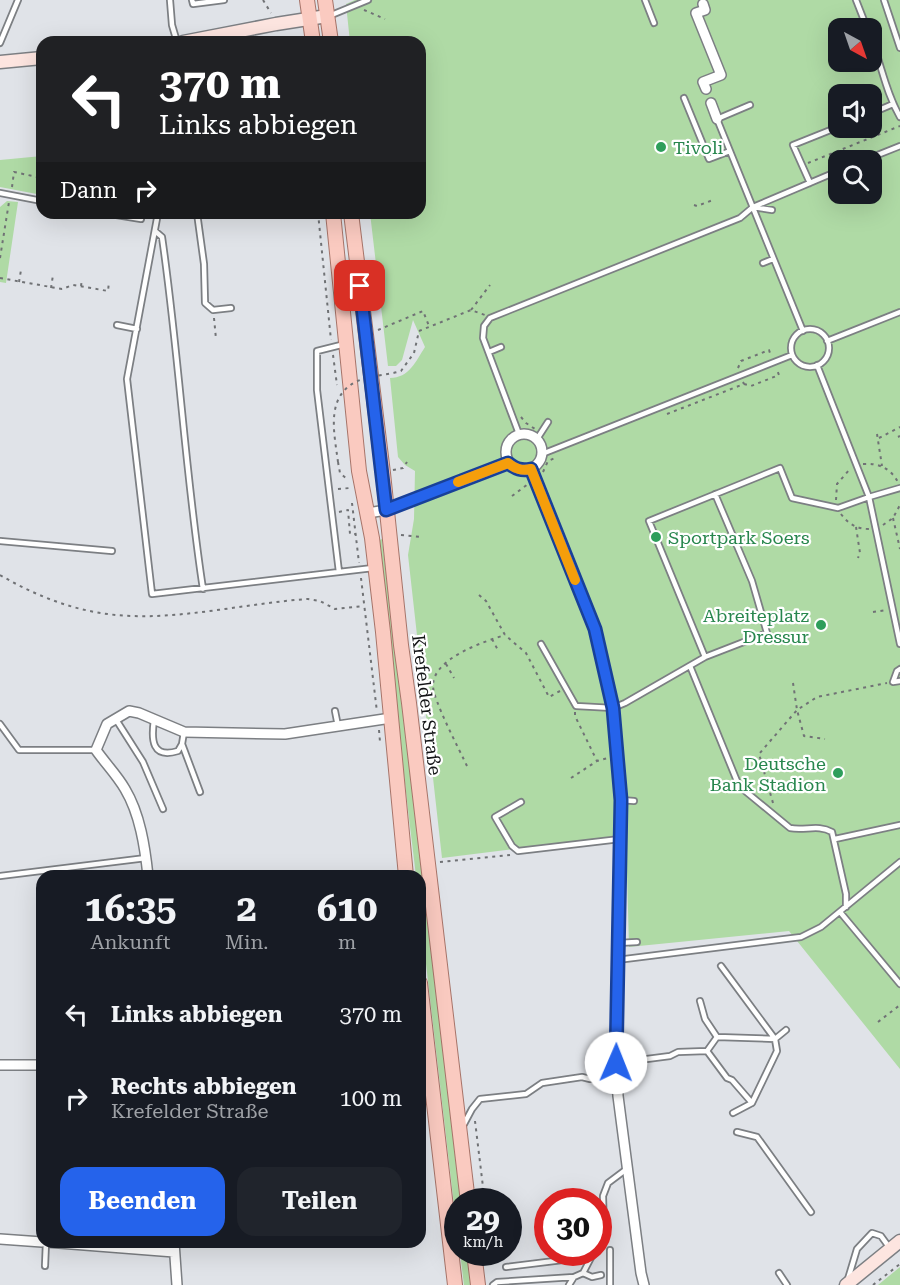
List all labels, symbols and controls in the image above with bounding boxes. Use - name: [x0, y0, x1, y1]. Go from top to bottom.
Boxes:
- north arrow: [828, 18, 882, 72]
- map controls: [828, 18, 882, 204]
- text: 370 m: [159, 59, 281, 108]
- icon: left: [60, 60, 138, 138]
- button: sound: [828, 84, 882, 138]
- text: Links abbiegen: [159, 109, 358, 141]
- place label: Tivoli: [673, 137, 723, 158]
- marker: Tivoli: [654, 140, 668, 154]
- button: search: [828, 150, 882, 204]
- icon: right: [129, 174, 162, 207]
- text: Dann: [60, 178, 117, 203]
- pin: [334, 260, 385, 311]
- icon: arrive: [343, 269, 376, 302]
- place label: Sportpark Soers: [668, 527, 810, 548]
- marker: Sportpark Soers: [649, 530, 663, 544]
- place label: Abreiteplatz Dressur: [703, 605, 810, 647]
- marker: Abreiteplatz Dressur: [814, 618, 828, 632]
- street label: Krefelder Straße: [408, 633, 446, 777]
- place label: Deutsche Bank Stadion: [710, 753, 826, 795]
- marker: Deutsche Bank Stadion: [831, 766, 845, 780]
- text: 16:35: [85, 888, 176, 930]
- text: 2: [237, 888, 257, 930]
- text: 610: [317, 888, 377, 930]
- text: Ankunft: [90, 930, 171, 954]
- text: Min.: [225, 930, 268, 954]
- text: m: [338, 930, 356, 954]
- icon: left: [60, 998, 93, 1031]
- text: Links abbiegen: [111, 1002, 282, 1027]
- text: 370 m: [339, 1002, 402, 1027]
- position arrow: [584, 1031, 648, 1095]
- text: Rechts abbiegen: [111, 1074, 297, 1099]
- icon: right: [60, 1082, 93, 1115]
- text: 100 m: [339, 1086, 402, 1111]
- text: Krefelder Straße: [111, 1099, 268, 1123]
- button: Beenden: [60, 1167, 225, 1236]
- button: Teilen: [237, 1167, 402, 1236]
- speed limit sign: 30: [534, 1188, 612, 1266]
- text: 29: [466, 1202, 500, 1237]
- text: km/h: [463, 1233, 503, 1251]

